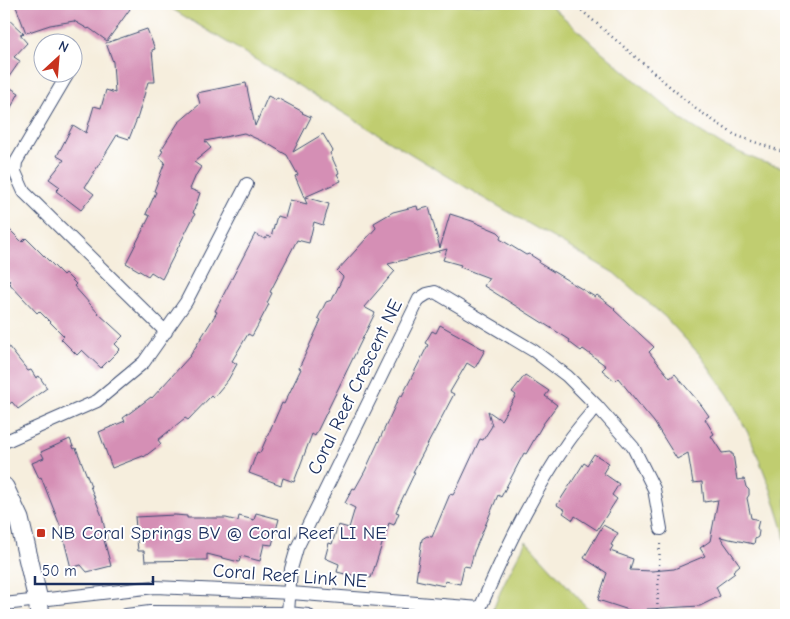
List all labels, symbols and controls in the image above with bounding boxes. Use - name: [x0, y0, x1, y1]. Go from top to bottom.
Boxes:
- north arrow: [32, 32, 82, 82]
- text: N: [56, 37, 71, 56]
- street label: Coral Reef Crescent NE: [303, 296, 407, 478]
- place label: NB Coral Springs BV @ Coral Reef LI NE: [51, 522, 387, 544]
- marker: NB Coral Springs BV @ Coral Reef LI NE: [35, 527, 47, 539]
- scale bar: [35, 554, 152, 586]
- street label: Coral Reef Link NE: [212, 560, 368, 592]
- text: 50 m: [42, 562, 77, 580]

